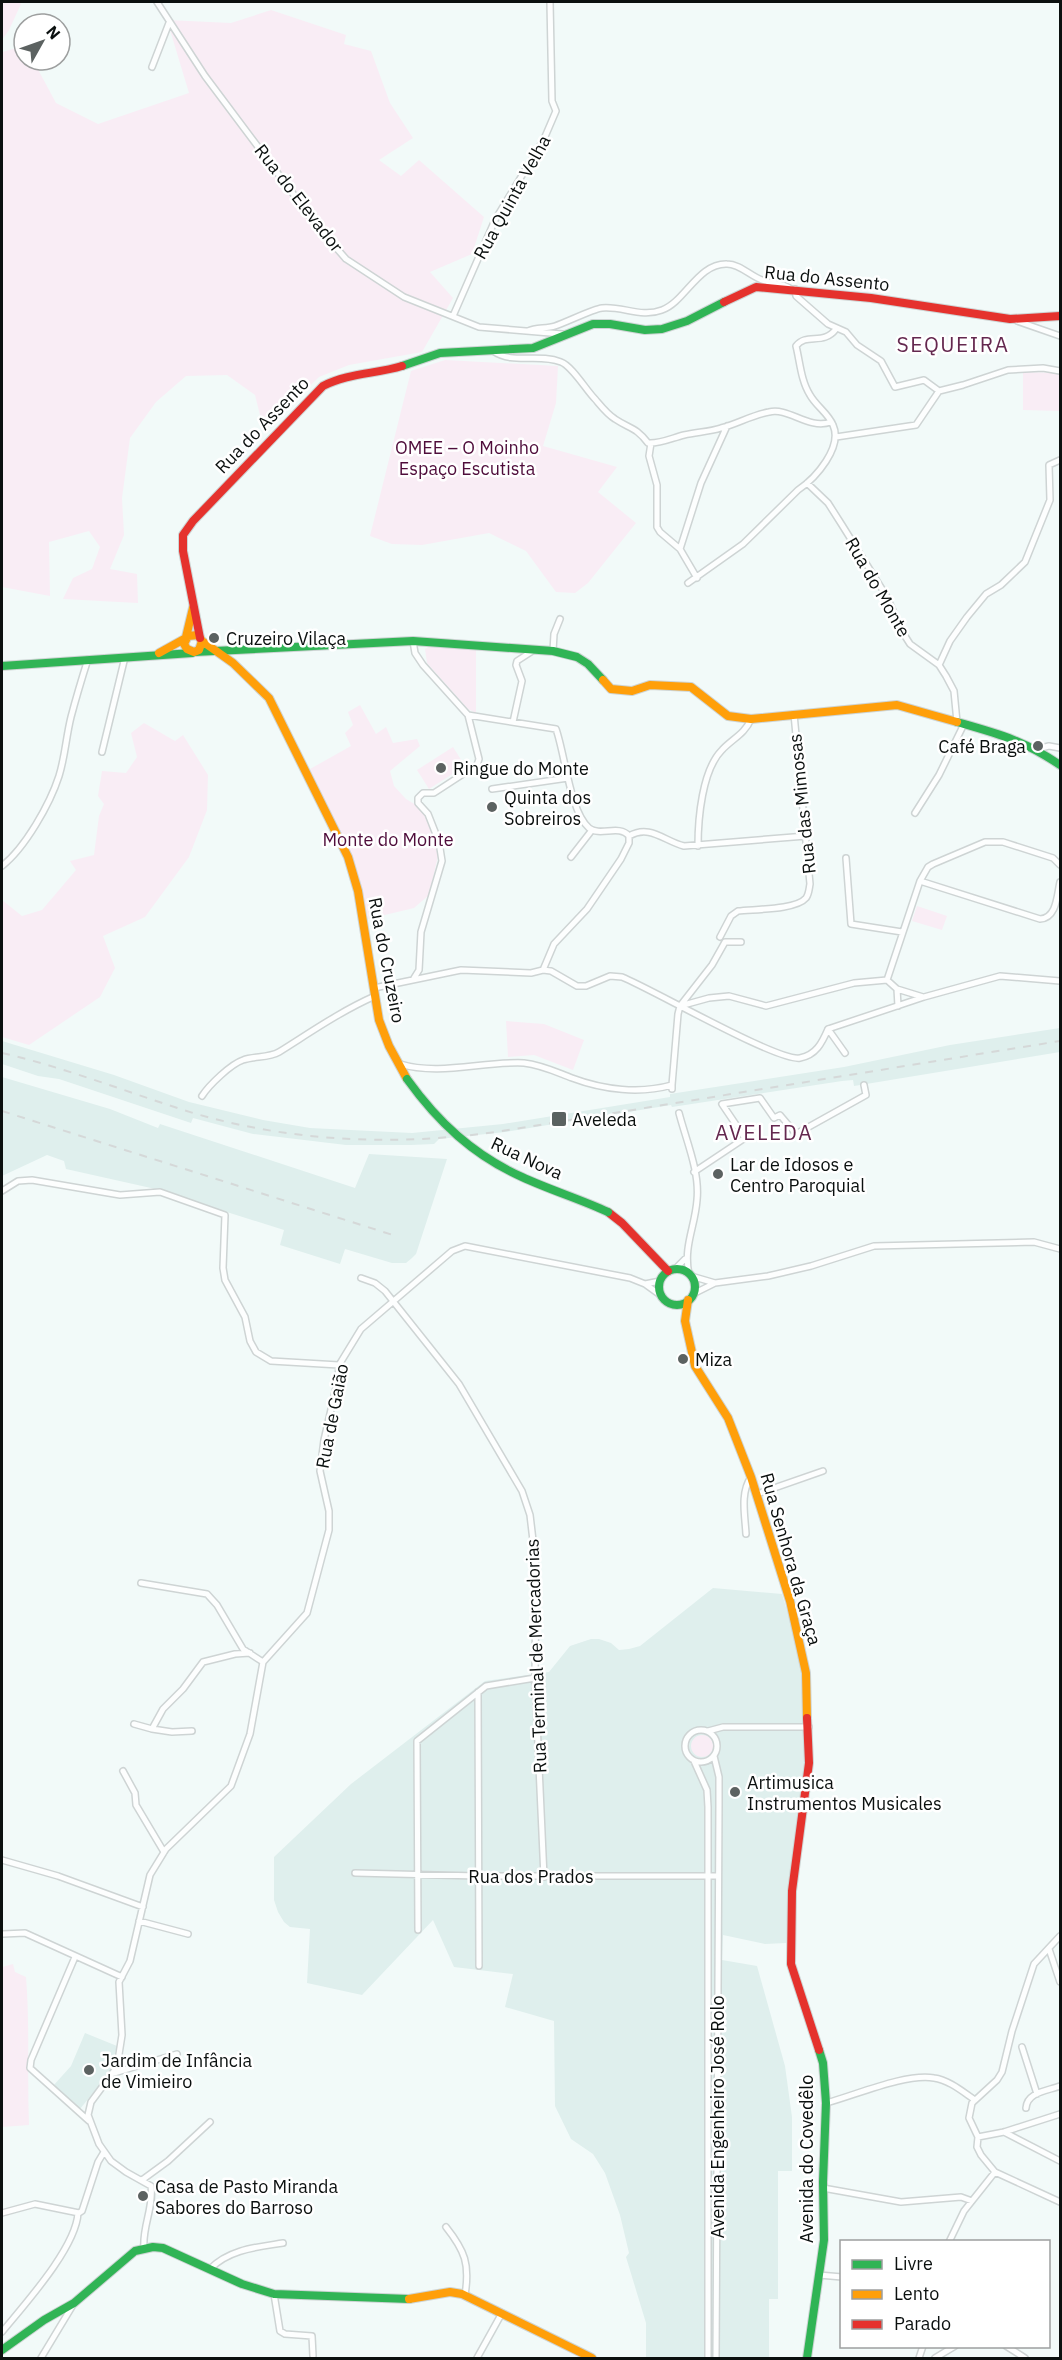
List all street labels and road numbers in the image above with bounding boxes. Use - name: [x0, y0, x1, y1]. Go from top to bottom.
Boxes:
- street label: Rua Quinta Velha: [468, 131, 556, 263]
- street label: Rua do Elevador: [250, 139, 349, 257]
- street label: Rua do Assento: [763, 260, 891, 296]
- street label: Rua do Assento: [210, 372, 314, 478]
- street label: Rua do Monte: [840, 533, 916, 641]
- street label: Rua das Mimosas: [783, 733, 821, 875]
- street label: Rua do Cruzeiro: [364, 895, 410, 1025]
- street label: Rua Nova: [487, 1131, 567, 1185]
- street label: Rua de Gaião: [311, 1362, 353, 1470]
- street label: Rua Senhora da Graça: [755, 1470, 827, 1648]
- street label: Rua Terminal de Mercadorias: [520, 1538, 552, 1774]
- street label: Rua dos Prados: [468, 1865, 594, 1888]
- street label: Avenida Engenheiro José Rolo: [706, 1996, 729, 2238]
- street label: Avenida do Covedêlo: [795, 2075, 818, 2243]

